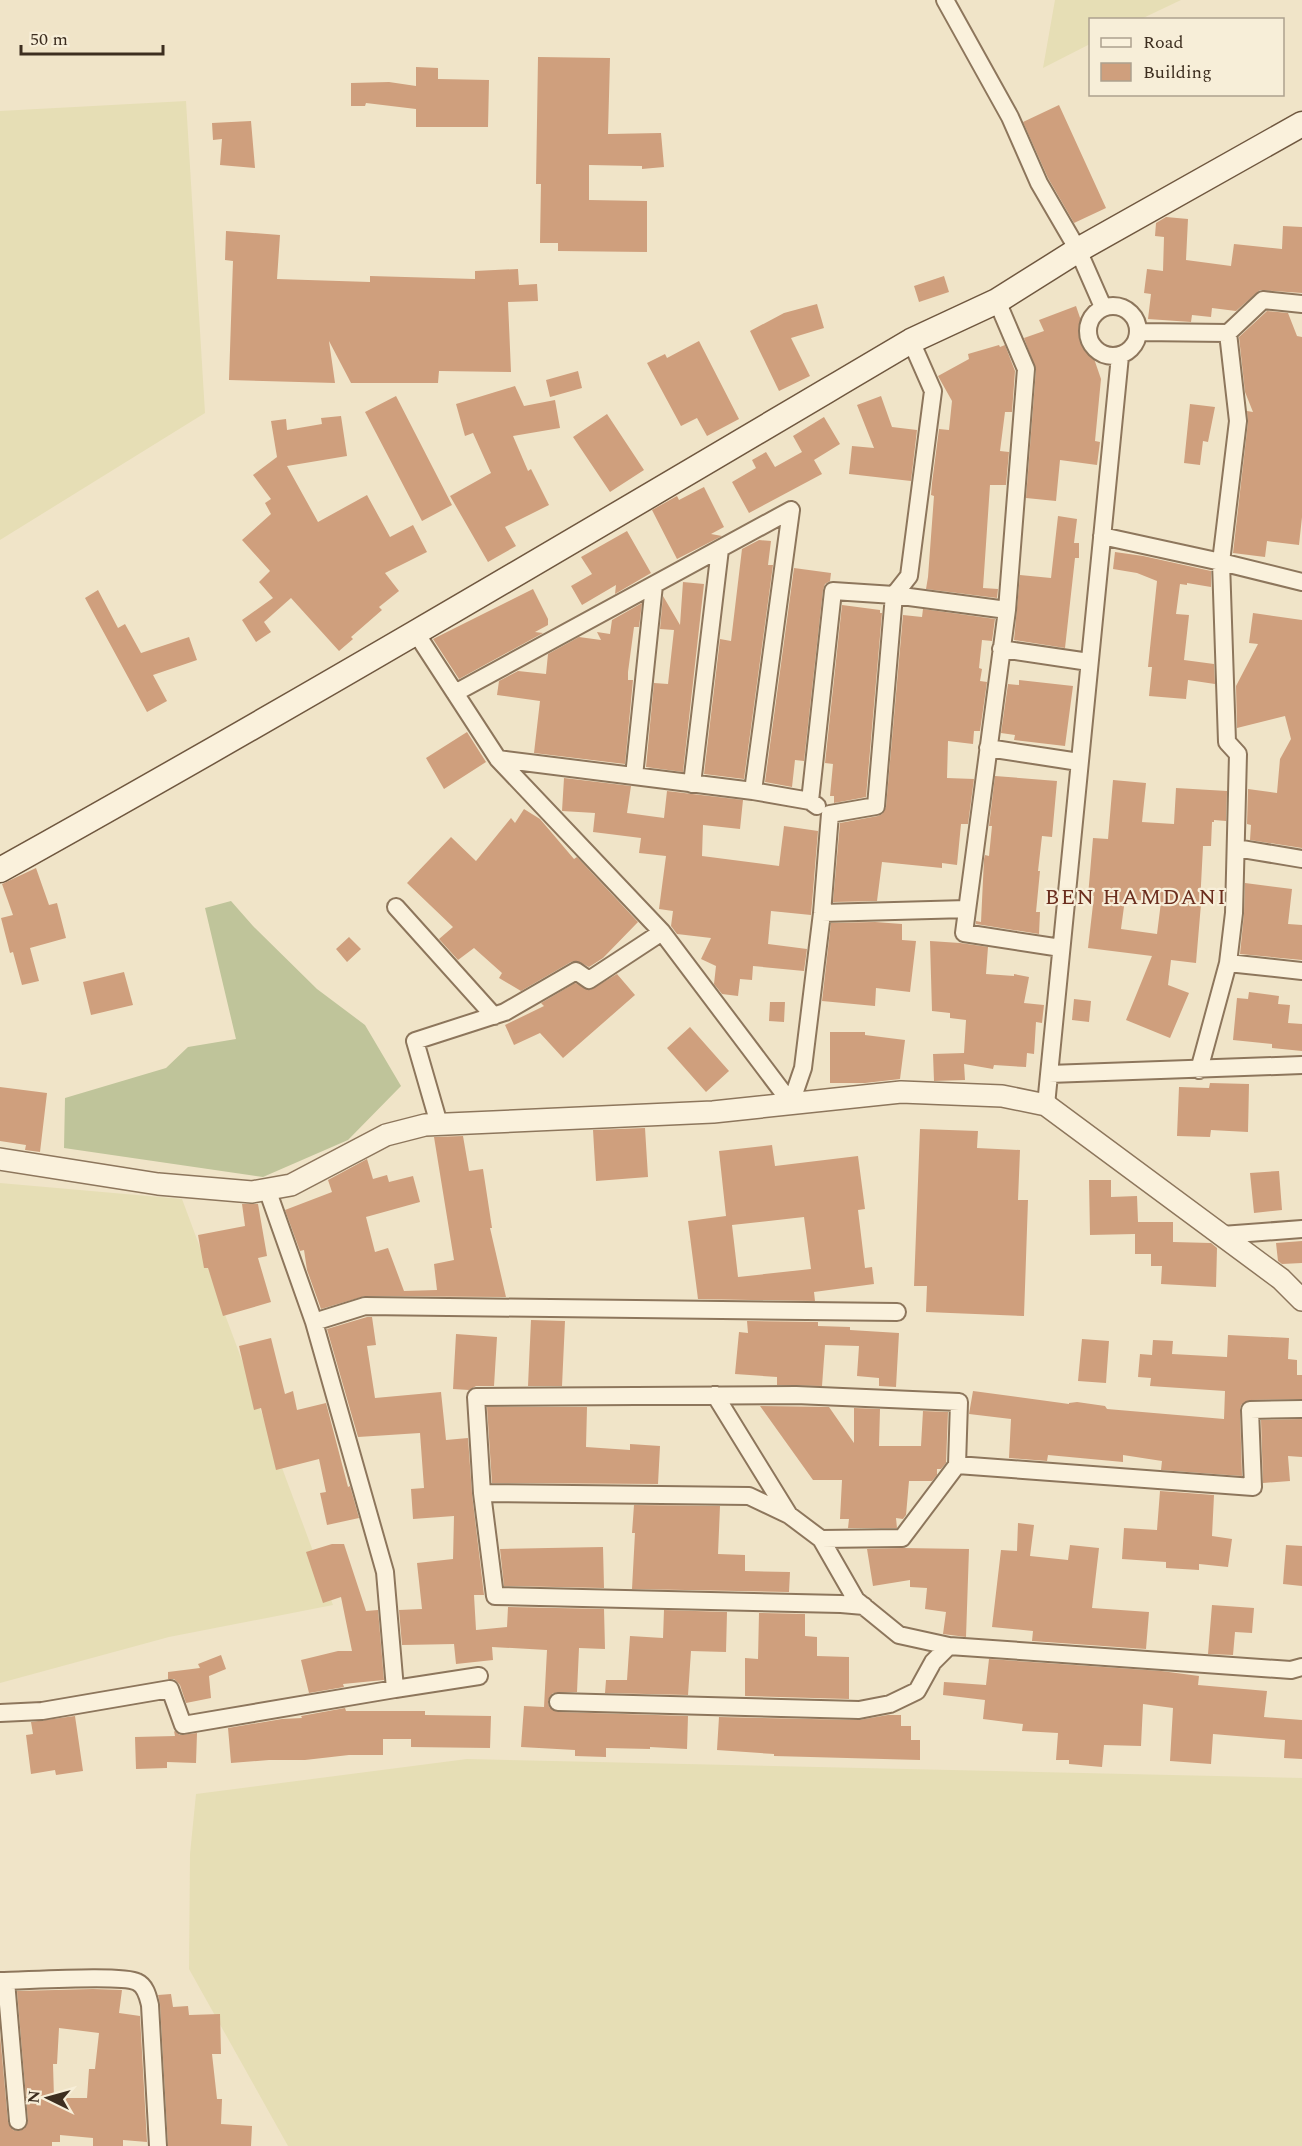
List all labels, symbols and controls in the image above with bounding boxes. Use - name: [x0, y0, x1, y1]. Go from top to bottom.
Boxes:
- scale bar: [21, 18, 164, 56]
- legend: [1089, 18, 1284, 96]
- text: 50 m: [30, 26, 68, 53]
- text: Road: [1143, 29, 1184, 56]
- text: Building: [1143, 59, 1212, 86]
- district label: BEN HAMDANI: [1045, 881, 1227, 914]
- north arrow: [18, 2068, 78, 2128]
- text: N: [22, 2089, 47, 2104]

